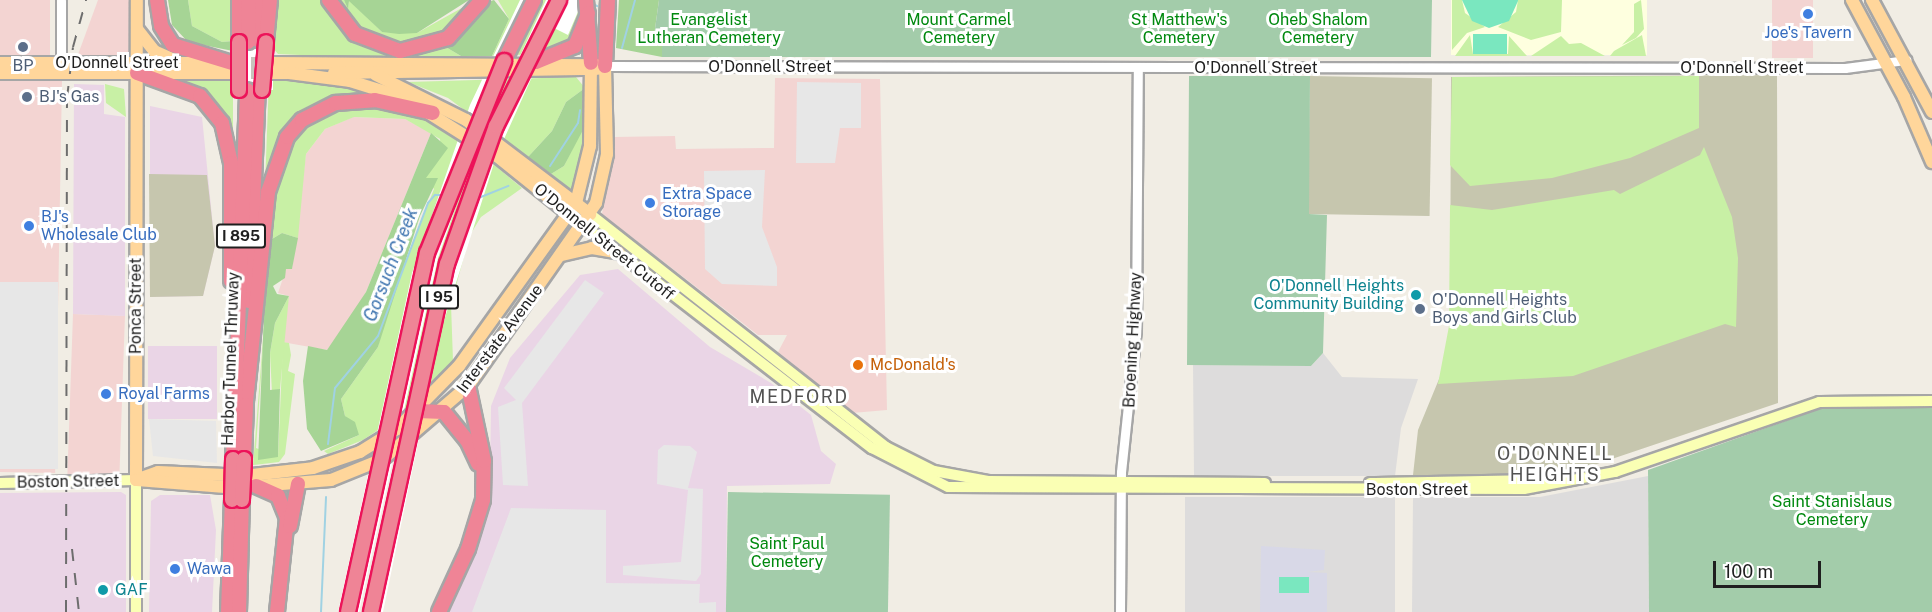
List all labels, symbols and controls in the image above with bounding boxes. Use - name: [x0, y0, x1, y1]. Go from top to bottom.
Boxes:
- marker: Joe's Tavern: [1801, 7, 1815, 21]
- park label: Evangelist Lutheran Cemetery: [637, 10, 781, 48]
- park label: Mount Carmel Cemetery: [906, 10, 1012, 48]
- park label: St Matthew's Cemetery: [1131, 10, 1227, 48]
- park label: Oheb Shalom Cemetery: [1268, 10, 1368, 48]
- place label: Joe's Tavern: [1764, 23, 1852, 43]
- marker: BP: [16, 40, 30, 54]
- street label: O'Donnell Street: [55, 53, 179, 73]
- place label: BP: [12, 56, 34, 76]
- street label: O'Donnell Street: [708, 57, 832, 77]
- street label: O'Donnell Street: [1194, 58, 1318, 78]
- street label: O'Donnell Street: [1680, 58, 1804, 78]
- place label: BJ's Gas: [39, 87, 99, 107]
- marker: BJ's Gas: [20, 90, 34, 104]
- street label: O'Donnell Street Cutoff: [530, 180, 678, 304]
- place label: Extra Space Storage: [662, 184, 752, 222]
- marker: Extra Space Storage: [643, 196, 657, 210]
- water label: Gorsuch Creek: [359, 205, 423, 325]
- place label: BJ's Wholesale Club: [41, 207, 157, 245]
- marker: BJ's Wholesale Club: [22, 219, 36, 233]
- road number: I 895: [216, 224, 266, 248]
- street label: Ponca Street: [126, 258, 146, 354]
- street label: Harbor Tunnel Thruway: [218, 272, 244, 446]
- street label: Broening Highway: [1120, 272, 1146, 408]
- place label: O'Donnell Heights Community Building: [1253, 276, 1404, 314]
- street label: Interstate Avenue: [453, 281, 547, 397]
- road number: I 95: [418, 285, 460, 309]
- marker: O'Donnell Heights Community Building: [1409, 288, 1423, 302]
- place label: O'Donnell Heights Boys and Girls Club: [1432, 290, 1577, 328]
- marker: O'Donnell Heights Boys and Girls Club: [1413, 302, 1427, 316]
- place label: McDonald's: [870, 355, 956, 375]
- marker: McDonald's: [851, 358, 865, 372]
- place label: Royal Farms: [118, 384, 210, 404]
- district label: MEDFORD: [750, 386, 848, 408]
- marker: Royal Farms: [99, 387, 113, 401]
- district label: O'DONNELL HEIGHTS: [1497, 444, 1613, 486]
- street label: Boston Street: [17, 472, 119, 492]
- street label: Boston Street: [1366, 480, 1468, 500]
- park label: Saint Stanislaus Cemetery: [1772, 492, 1892, 530]
- park label: Saint Paul Cemetery: [749, 534, 825, 572]
- scale bar: [1716, 549, 1824, 587]
- place label: Wawa: [187, 559, 231, 579]
- text: 100 m: [1724, 561, 1773, 582]
- marker: Wawa: [168, 562, 182, 576]
- place label: GAF: [115, 580, 148, 600]
- marker: GAF: [96, 583, 110, 597]

